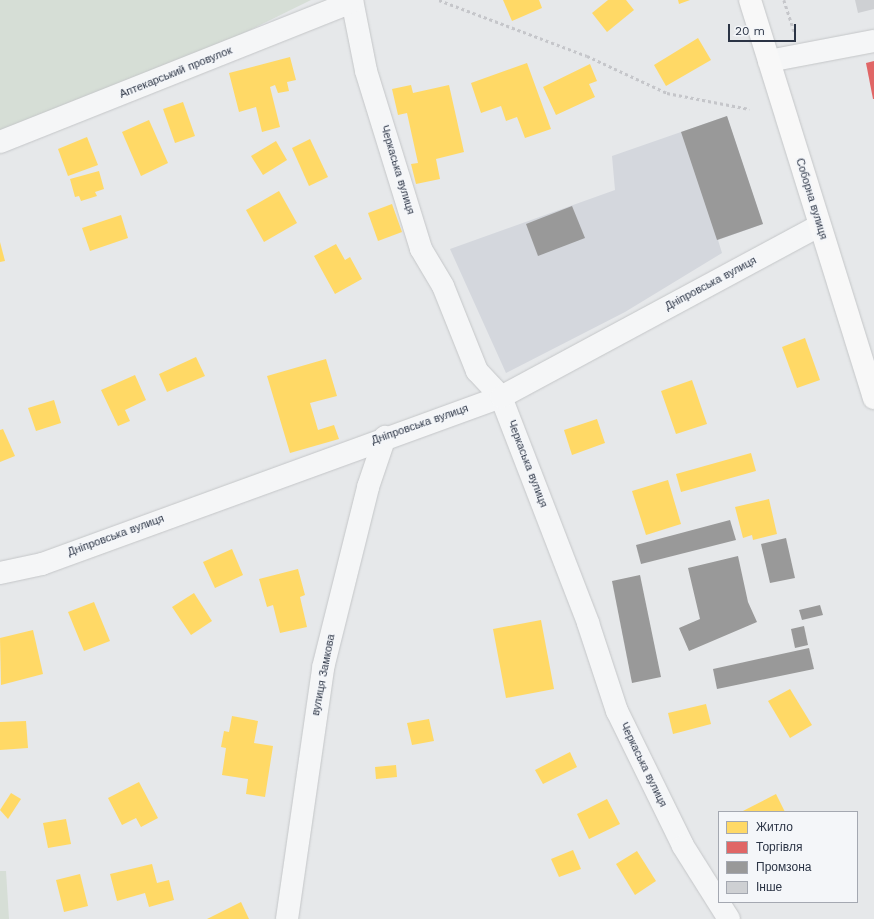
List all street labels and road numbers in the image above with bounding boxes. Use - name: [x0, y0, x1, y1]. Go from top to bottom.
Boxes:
- street label: Аптекарський провулок: [118, 44, 234, 102]
- street label: Черкаська вулиця: [377, 124, 417, 216]
- street label: Соборна вулиця: [792, 157, 830, 241]
- street label: Дніпровська вулиця: [663, 254, 759, 314]
- street label: Дніпровська вулиця: [370, 402, 470, 448]
- street label: Черкаська вулиця: [504, 418, 550, 510]
- street label: Дніпровська вулиця: [66, 512, 166, 560]
- street label: вулиця Замкова: [310, 633, 338, 717]
- street label: Черкаська вулиця: [617, 721, 669, 809]

